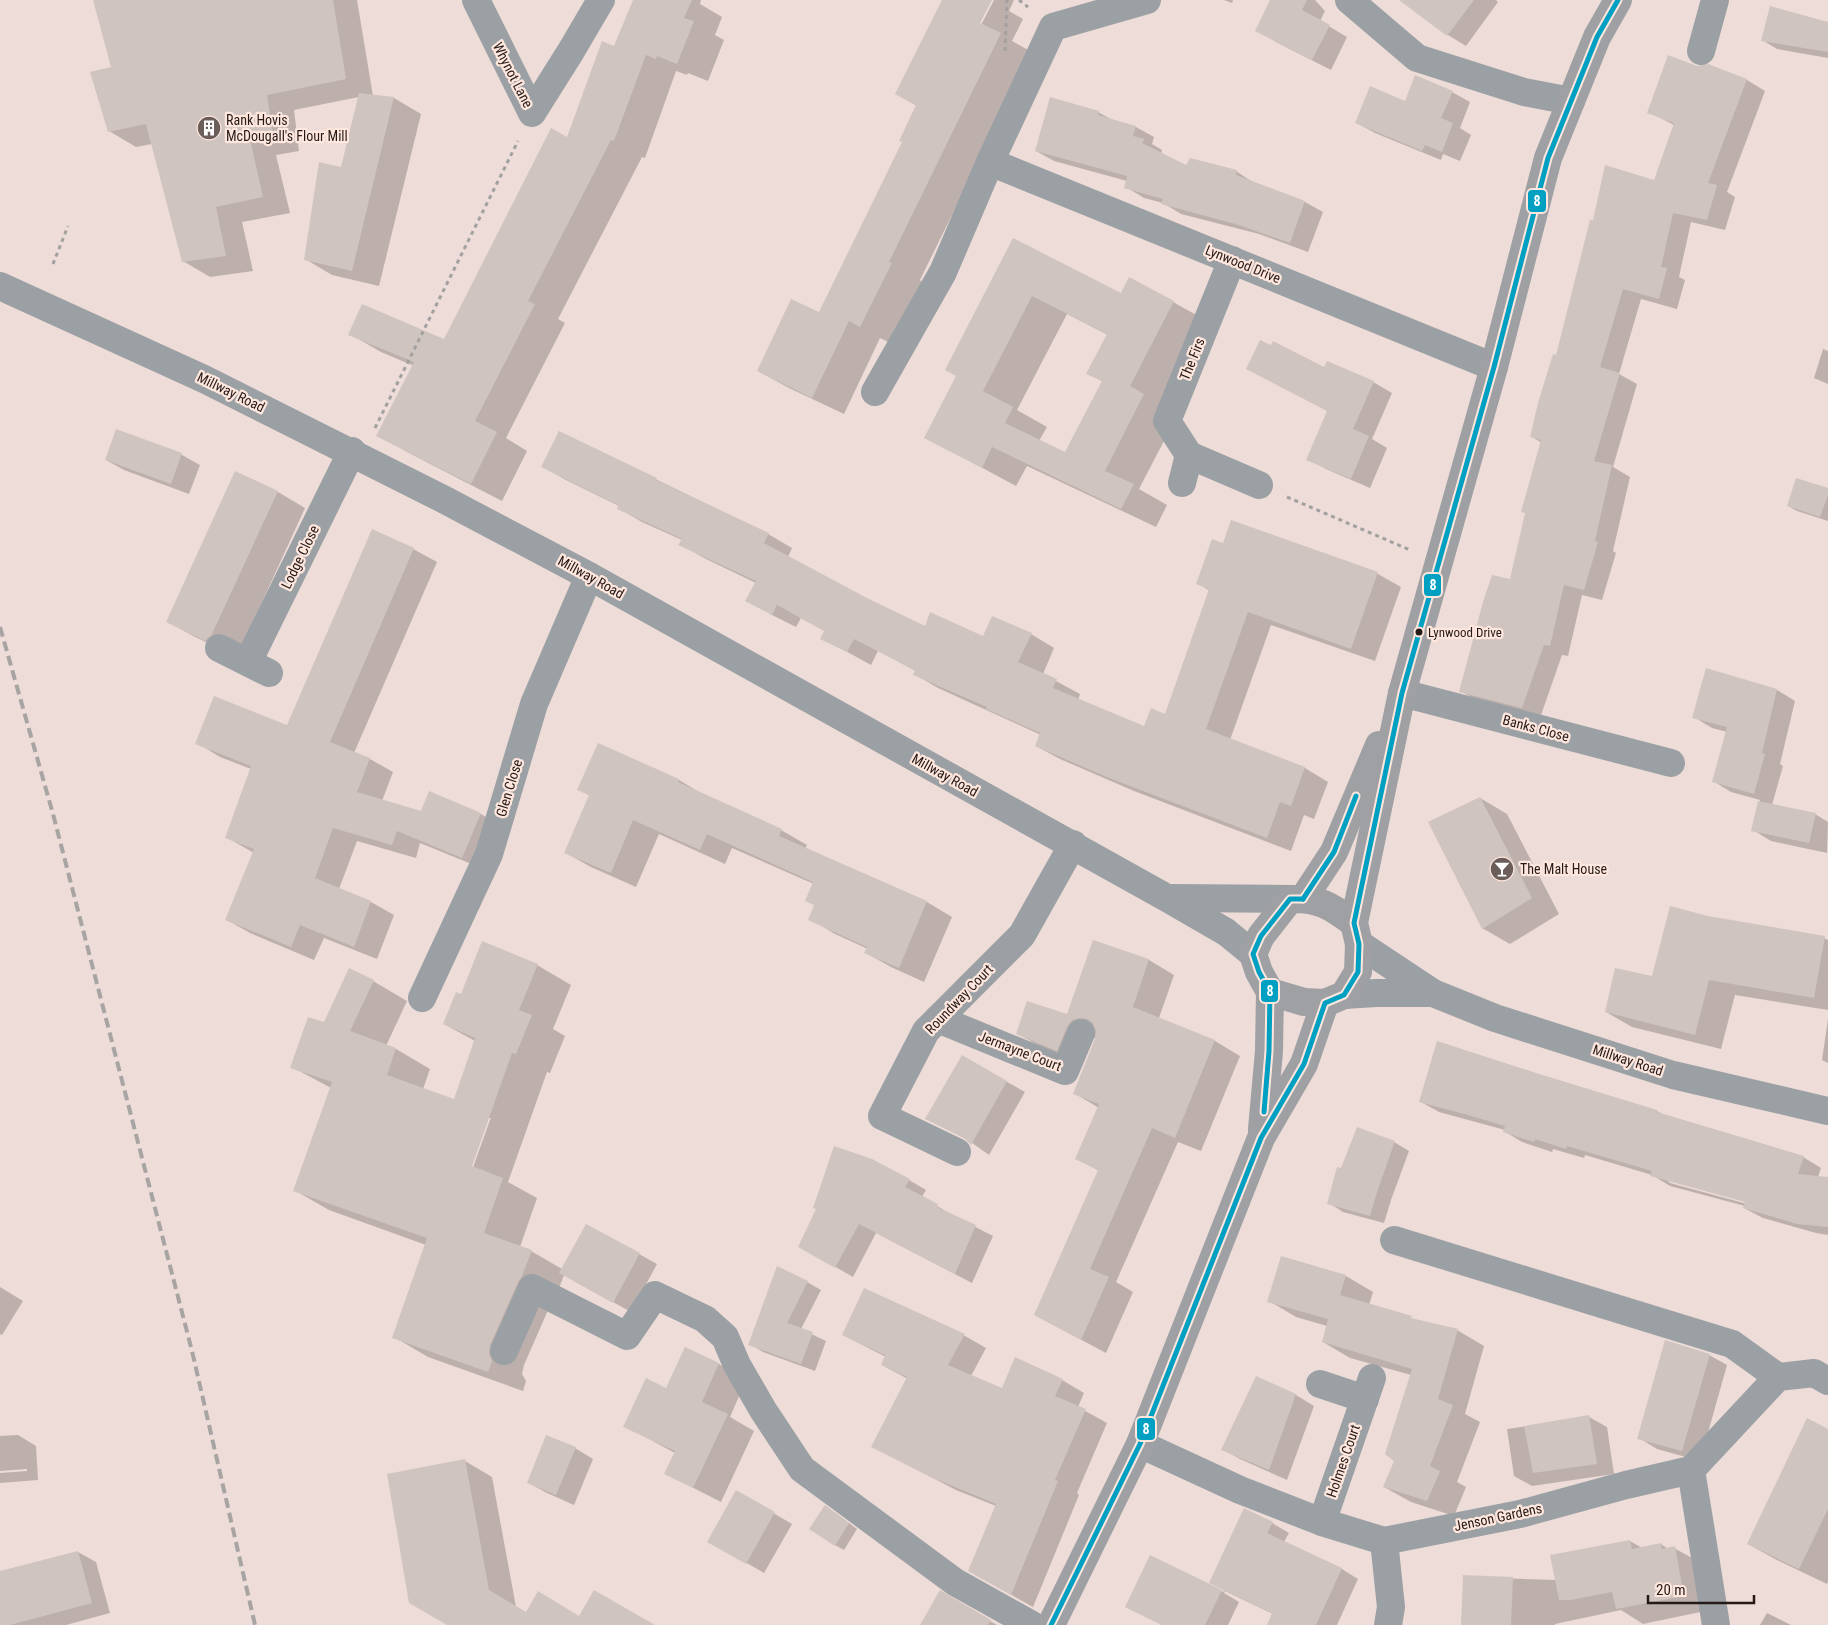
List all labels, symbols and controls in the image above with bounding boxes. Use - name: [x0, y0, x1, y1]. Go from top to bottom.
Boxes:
- street label: Whynot Lane: [490, 40, 536, 111]
- place label: Rank Hovis McDougall's Flour Mill: [226, 112, 348, 144]
- building icon: Rank Hovis McDougall's Flour Mill: [196, 115, 222, 141]
- line badge: 8: [1527, 189, 1547, 213]
- text: 8: [1533, 193, 1541, 209]
- street label: Lynwood Drive: [1203, 242, 1283, 286]
- street label: The Firs: [1176, 335, 1208, 383]
- street label: Millway Road: [195, 369, 267, 415]
- street label: Lodge Close: [278, 522, 322, 591]
- street label: Millway Road: [555, 552, 627, 602]
- line badge: 8: [1423, 573, 1442, 597]
- text: 8: [1429, 577, 1437, 593]
- place label: Lynwood Drive: [1428, 625, 1502, 640]
- marker: Lynwood Drive: [1414, 627, 1424, 637]
- street label: Banks Close: [1501, 711, 1571, 745]
- street label: Millway Road: [909, 750, 981, 800]
- street label: Glen Close: [493, 757, 525, 819]
- bar icon: The Malt House: [1489, 856, 1515, 882]
- place label: The Malt House: [1520, 861, 1608, 877]
- street label: Roundway Court: [922, 961, 996, 1037]
- line badge: 8: [1260, 979, 1279, 1003]
- text: 8: [1266, 983, 1274, 999]
- street label: Jermayne Court: [976, 1028, 1064, 1074]
- street label: Millway Road: [1591, 1041, 1665, 1079]
- line badge: 8: [1136, 1417, 1156, 1441]
- text: 8: [1142, 1421, 1150, 1437]
- street label: Holmes Court: [1323, 1422, 1363, 1500]
- street label: Jenson Gardens: [1453, 1500, 1543, 1534]
- scale bar: [1648, 1572, 1754, 1604]
- text: 20 m: [1656, 1581, 1686, 1599]

